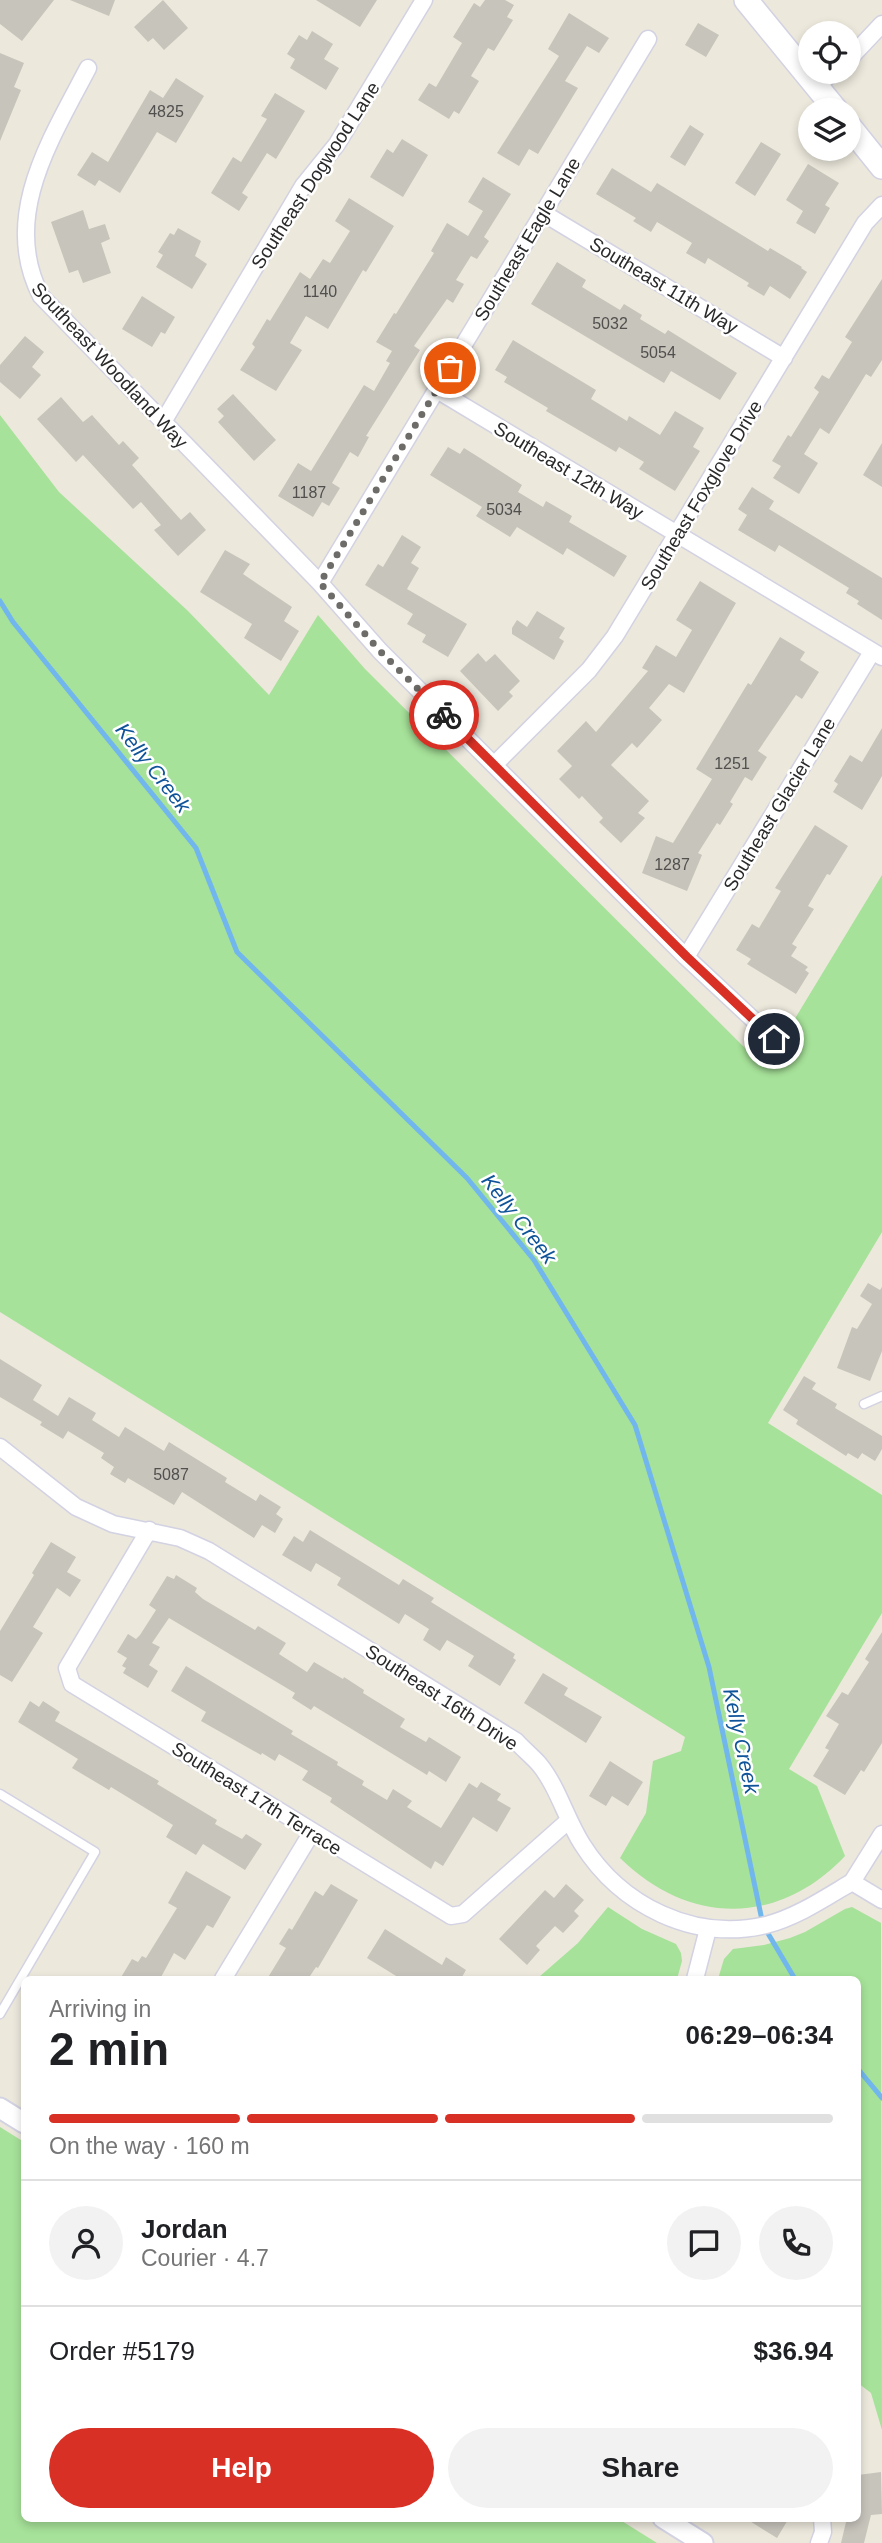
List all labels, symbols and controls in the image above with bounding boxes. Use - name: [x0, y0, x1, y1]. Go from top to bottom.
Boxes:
- map controls: [798, 21, 861, 161]
- button: locate: [798, 21, 861, 84]
- street label: Southeast Dogwood Lane: [247, 78, 384, 273]
- button: layers: [798, 98, 861, 161]
- house number: 4825: [148, 103, 184, 120]
- street label: Southeast Eagle Lane: [470, 154, 585, 325]
- street label: Southeast 11th Way: [586, 233, 742, 338]
- street label: Southeast Woodland Way: [27, 278, 192, 453]
- house number: 1140: [303, 283, 337, 300]
- house number: 5032: [592, 315, 628, 332]
- pin: [420, 338, 480, 398]
- house number: 5054: [640, 344, 676, 361]
- icon: bag: [431, 349, 469, 387]
- street label: Southeast Foxglove Drive: [636, 397, 766, 594]
- street label: Southeast 12th Way: [490, 418, 648, 524]
- house number: 1187: [292, 484, 326, 501]
- house number: 5034: [486, 501, 522, 518]
- courier: [409, 680, 479, 750]
- icon: bike: [425, 696, 463, 734]
- street label: Southeast Glacier Lane: [719, 714, 840, 895]
- water label: Kelly Creek: [111, 718, 196, 818]
- house number: 1251: [714, 755, 750, 772]
- house number: 1287: [654, 856, 690, 873]
- pin: [744, 1009, 804, 1069]
- icon: home: [755, 1020, 793, 1058]
- water label: Kelly Creek: [477, 1169, 562, 1269]
- house number: 5087: [153, 1466, 189, 1483]
- street label: Southeast 16th Drive: [362, 1640, 522, 1755]
- water label: Kelly Creek: [719, 1686, 764, 1797]
- street label: Southeast 17th Terrace: [168, 1738, 345, 1859]
- text: Arriving in: [49, 1996, 151, 2022]
- text: 06:29–06:34: [686, 2020, 833, 2050]
- text: 2 min: [49, 2023, 169, 2075]
- text: On the way · 160 m: [49, 2133, 250, 2159]
- button: person: [49, 2206, 123, 2280]
- button: chat: [667, 2206, 741, 2280]
- button: phone: [759, 2206, 833, 2280]
- text: Jordan: [141, 2214, 228, 2244]
- text: Courier · 4.7: [141, 2245, 269, 2271]
- text: Order #5179: [49, 2336, 195, 2366]
- text: $36.94: [753, 2336, 833, 2366]
- button: Help: [49, 2428, 434, 2508]
- button: Share: [448, 2428, 833, 2508]

